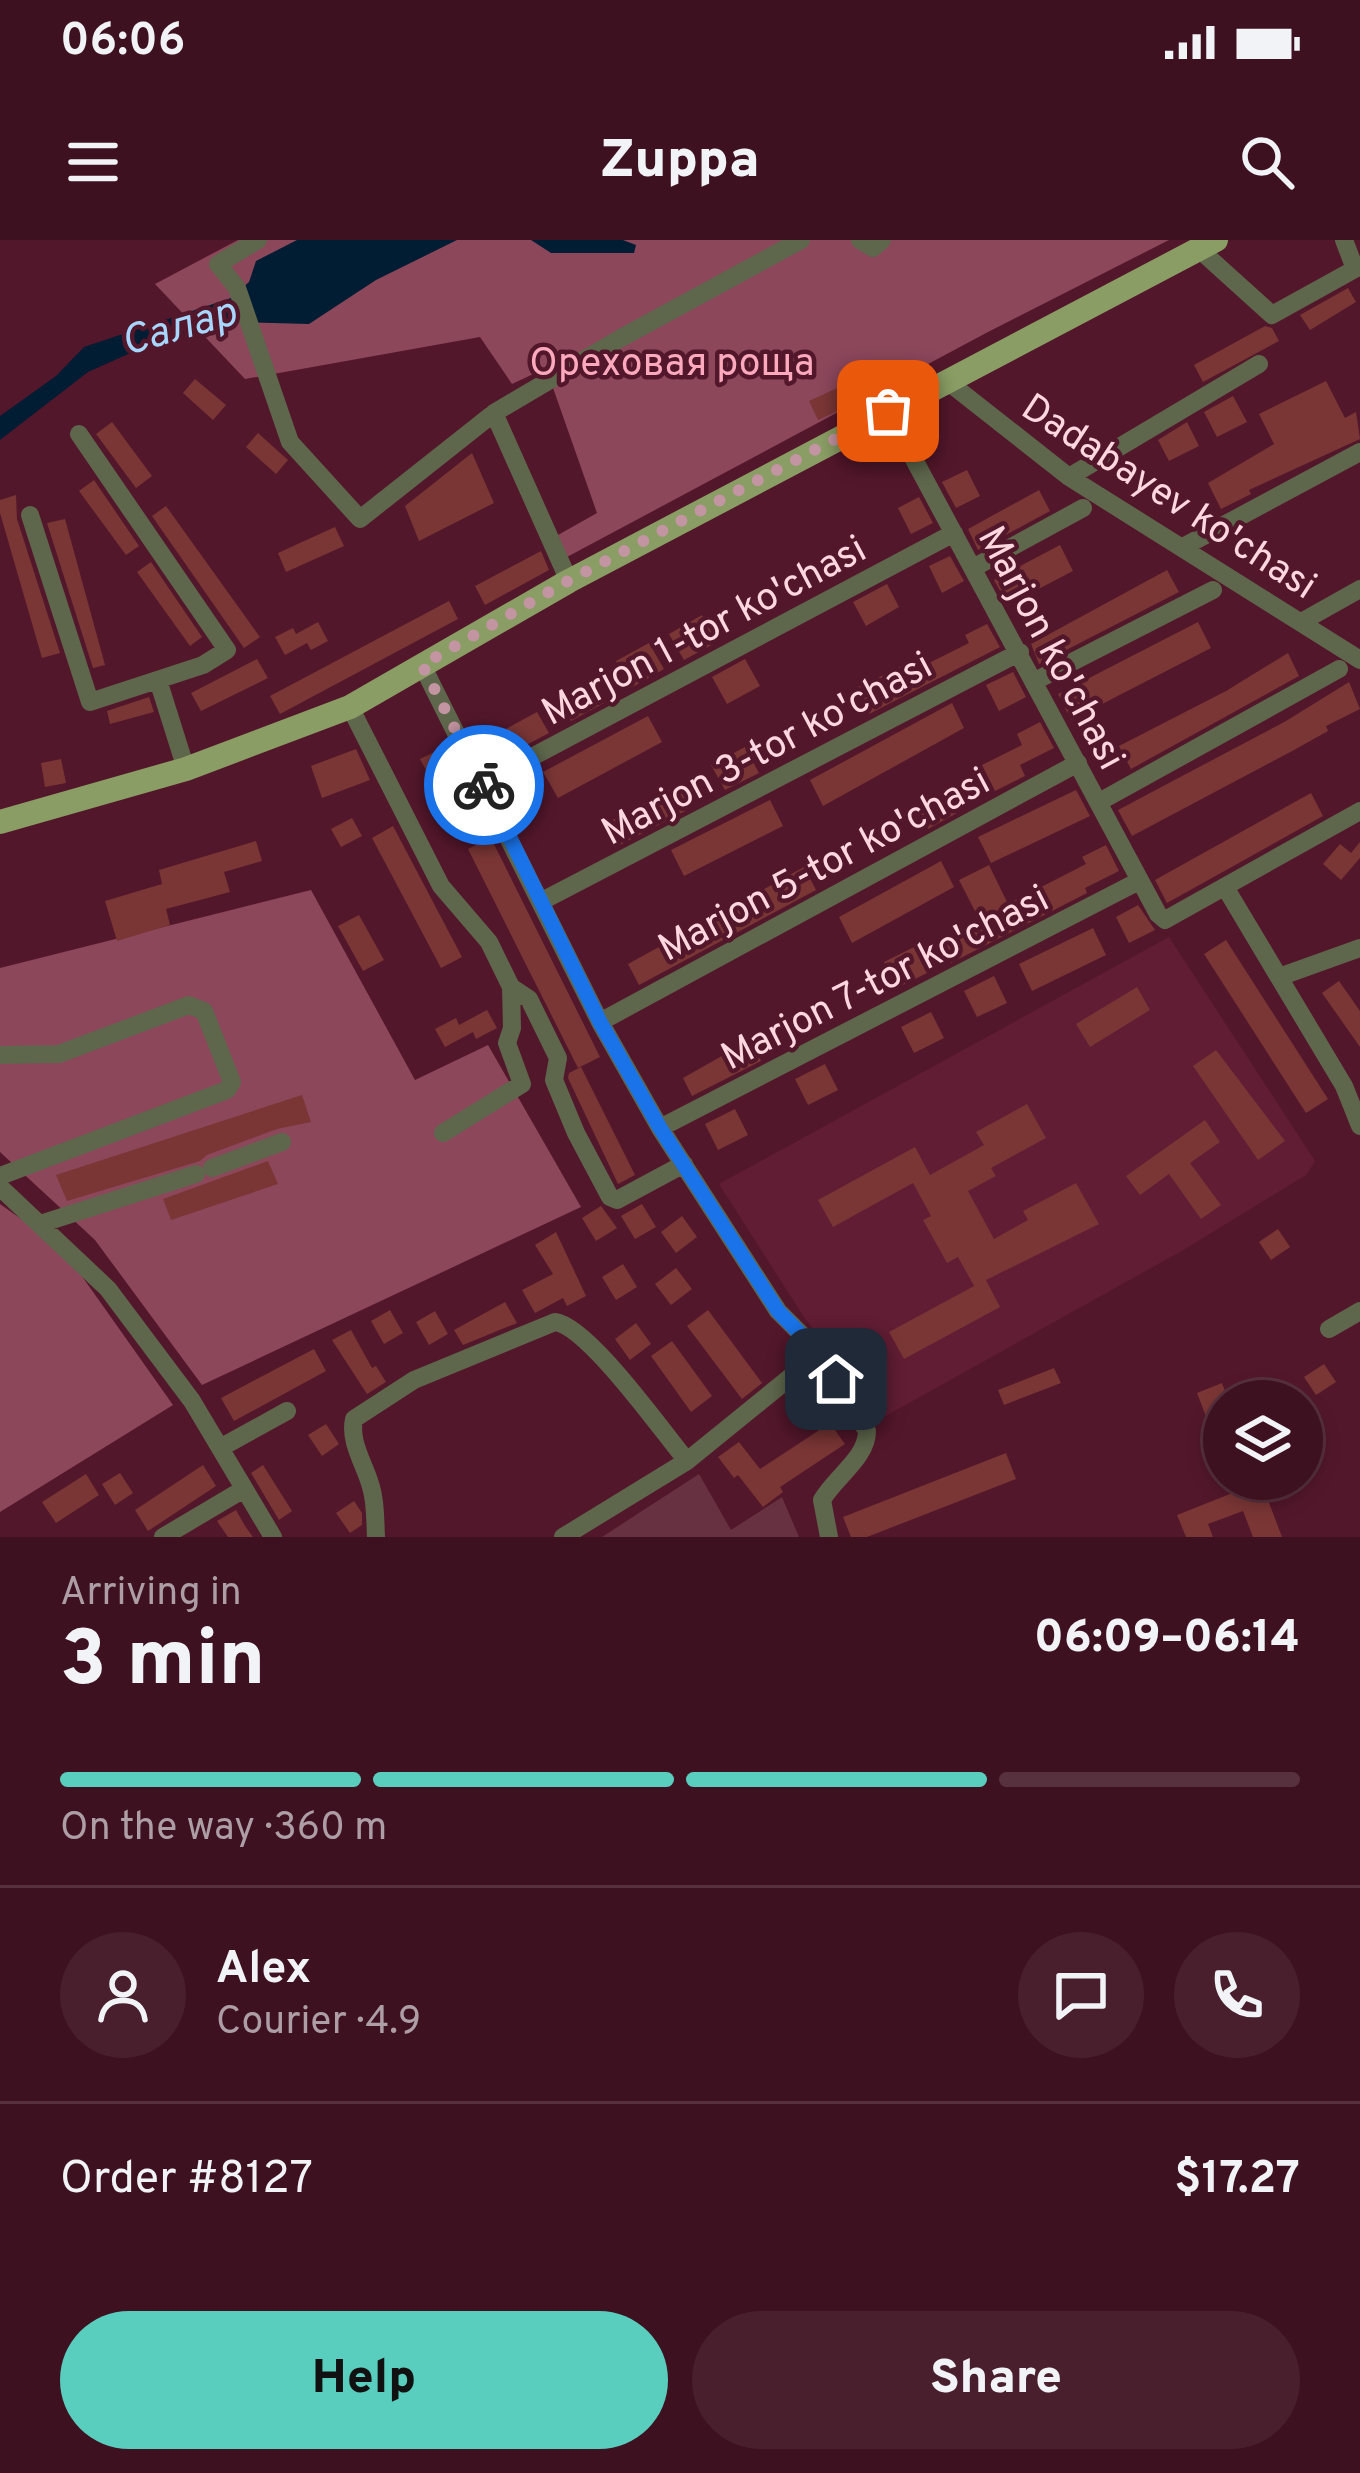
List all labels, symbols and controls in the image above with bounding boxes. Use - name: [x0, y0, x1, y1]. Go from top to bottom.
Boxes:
- text: 06:06: [60, 14, 185, 71]
- text: Zuppa: [600, 128, 760, 197]
- icon: menu: [60, 129, 126, 195]
- icon: search: [1234, 129, 1300, 195]
- water label: Салар: [116, 287, 244, 371]
- park label: Ореховая роща: [529, 341, 815, 390]
- pin: [837, 360, 939, 462]
- icon: bag: [855, 378, 921, 444]
- street label: Dadabayev ko'chasi: [1011, 385, 1324, 612]
- street label: Marjon ko'chasi: [964, 519, 1134, 779]
- street label: Marjon 1-tor ko'chasi: [534, 527, 876, 739]
- street label: Marjon 3-tor ko'chasi: [594, 643, 942, 859]
- courier: [424, 725, 544, 845]
- icon: bike: [451, 752, 517, 818]
- street label: Marjon 5-tor ko'chasi: [651, 759, 999, 975]
- street label: Marjon 7-tor ko'chasi: [714, 876, 1058, 1084]
- pin: [785, 1328, 887, 1430]
- icon: home: [803, 1346, 869, 1412]
- map controls: [1203, 1380, 1323, 1500]
- button: layers: [1203, 1380, 1323, 1500]
- text: Arriving in: [60, 1570, 242, 1619]
- text: 06:09–06:14: [1034, 1611, 1300, 1668]
- text: 3 min: [60, 1614, 265, 1713]
- text: On the way · 360 m: [60, 1805, 387, 1854]
- button: person: [60, 1932, 186, 2058]
- button: chat: [1018, 1932, 1144, 2058]
- button: phone: [1174, 1932, 1300, 2058]
- text: Alex: [216, 1942, 311, 1999]
- text: Courier · 4.9: [216, 1999, 421, 2048]
- text: Order #8127: [60, 2152, 313, 2209]
- text: $17.27: [1174, 2152, 1300, 2209]
- button: Help: [60, 2311, 668, 2449]
- button: Share: [692, 2311, 1300, 2449]

